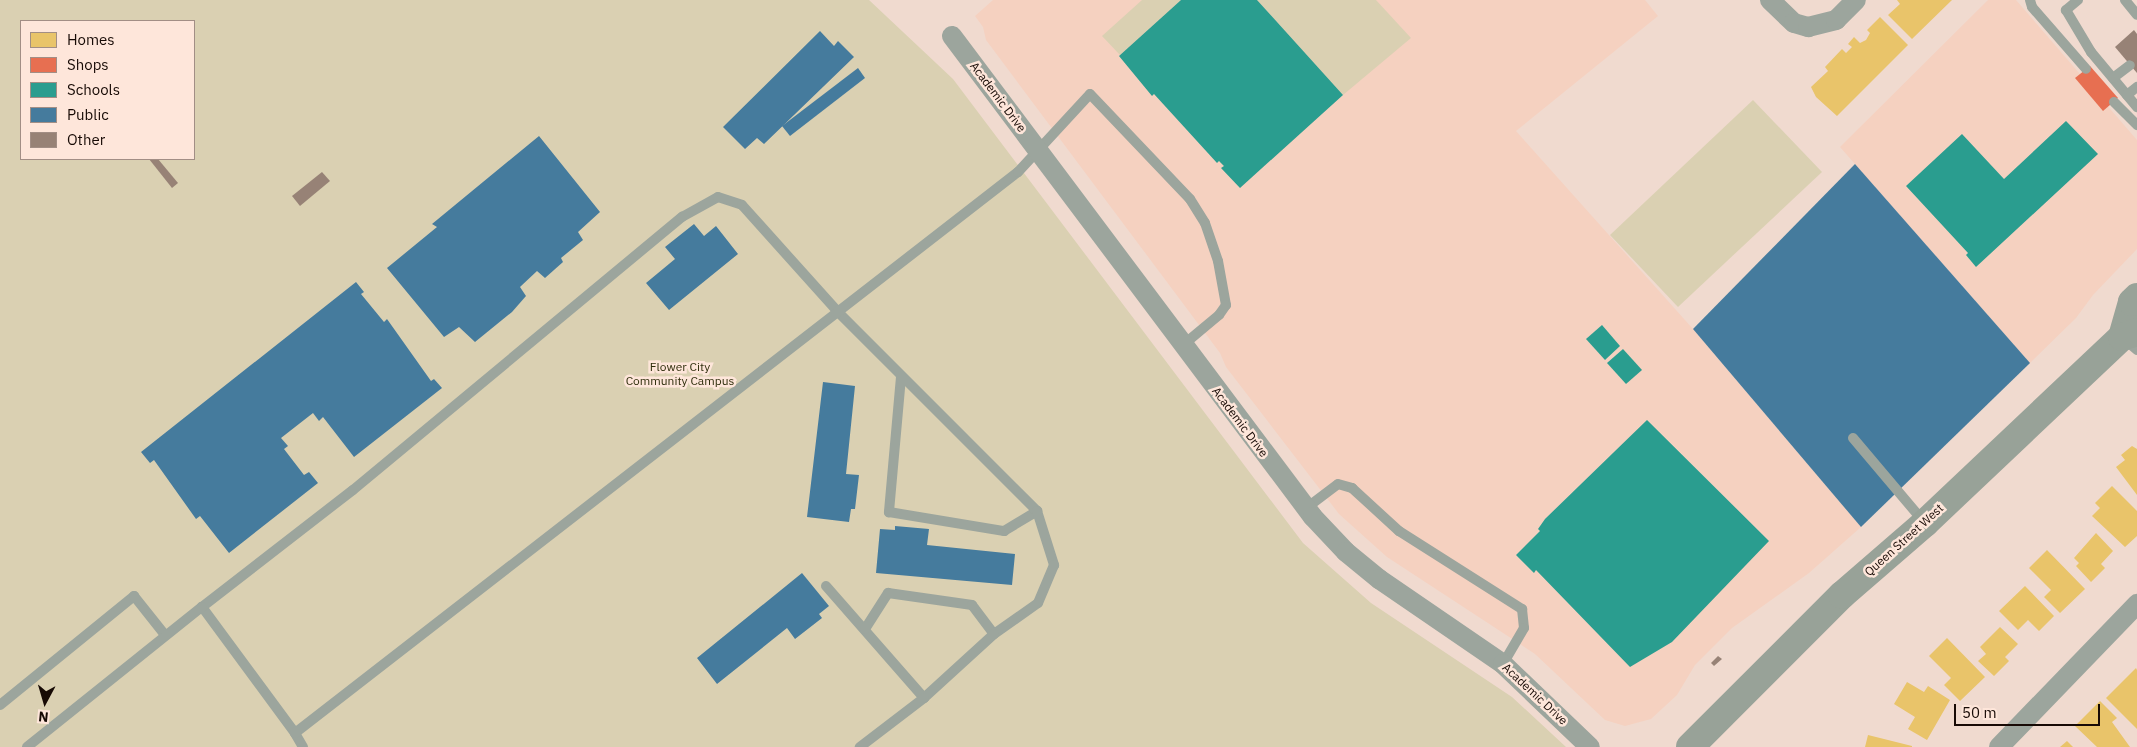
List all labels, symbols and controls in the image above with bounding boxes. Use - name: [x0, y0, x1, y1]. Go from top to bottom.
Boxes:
- legend: [20, 20, 195, 160]
- text: Homes: [67, 30, 115, 49]
- text: Shops: [67, 55, 109, 74]
- street label: Academic Drive: [967, 59, 1029, 135]
- text: Schools: [67, 80, 120, 99]
- text: Public: [67, 105, 109, 124]
- text: Other: [67, 130, 105, 149]
- park label: Flower City Community Campus: [626, 360, 734, 388]
- street label: Academic Drive: [1209, 384, 1271, 460]
- street label: Queen Street West: [1862, 501, 1946, 579]
- street label: Academic Drive: [1499, 660, 1571, 728]
- north arrow: [20, 677, 70, 727]
- scale bar: [1957, 694, 2103, 726]
- text: 50 m: [1962, 703, 1997, 722]
- text: N: [37, 707, 49, 726]

